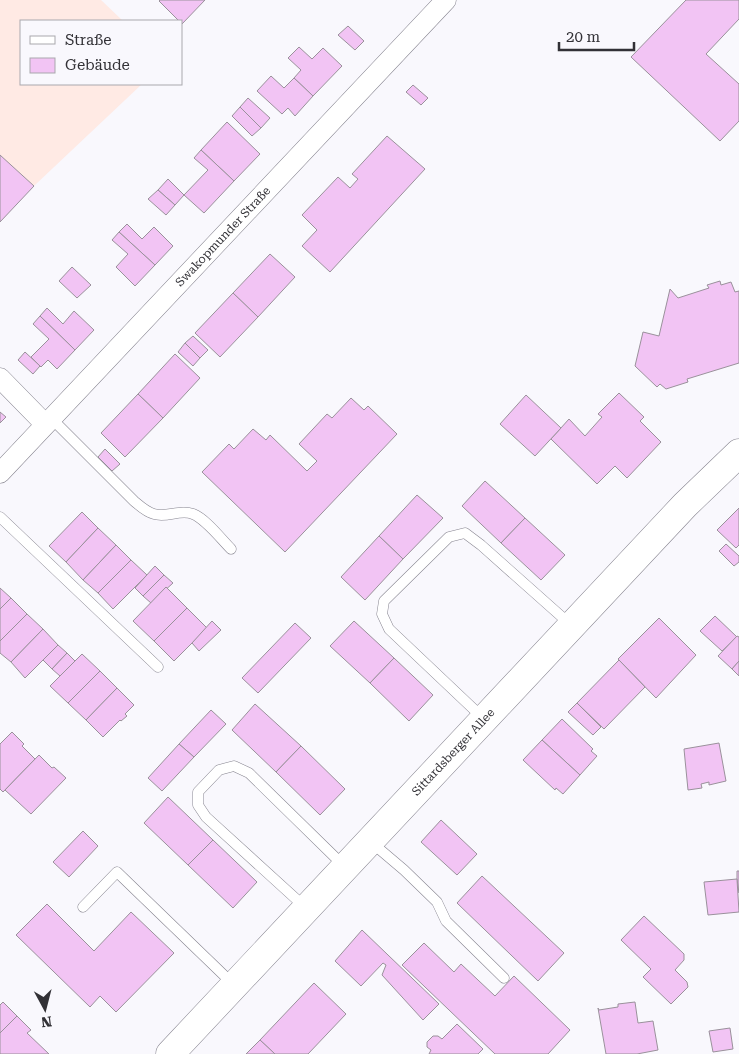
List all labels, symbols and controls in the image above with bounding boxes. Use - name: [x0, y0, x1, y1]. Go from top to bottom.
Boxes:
- legend: [20, 20, 182, 85]
- scale bar: [559, 20, 634, 52]
- text: 20 m: [566, 28, 601, 46]
- text: Straße: [65, 31, 112, 49]
- text: Gebäude: [65, 56, 130, 74]
- street label: Swakopmunder Straße: [173, 183, 274, 289]
- street label: Sittardsberger Allee: [409, 705, 498, 799]
- north arrow: [20, 984, 70, 1034]
- text: N: [40, 1013, 53, 1031]

